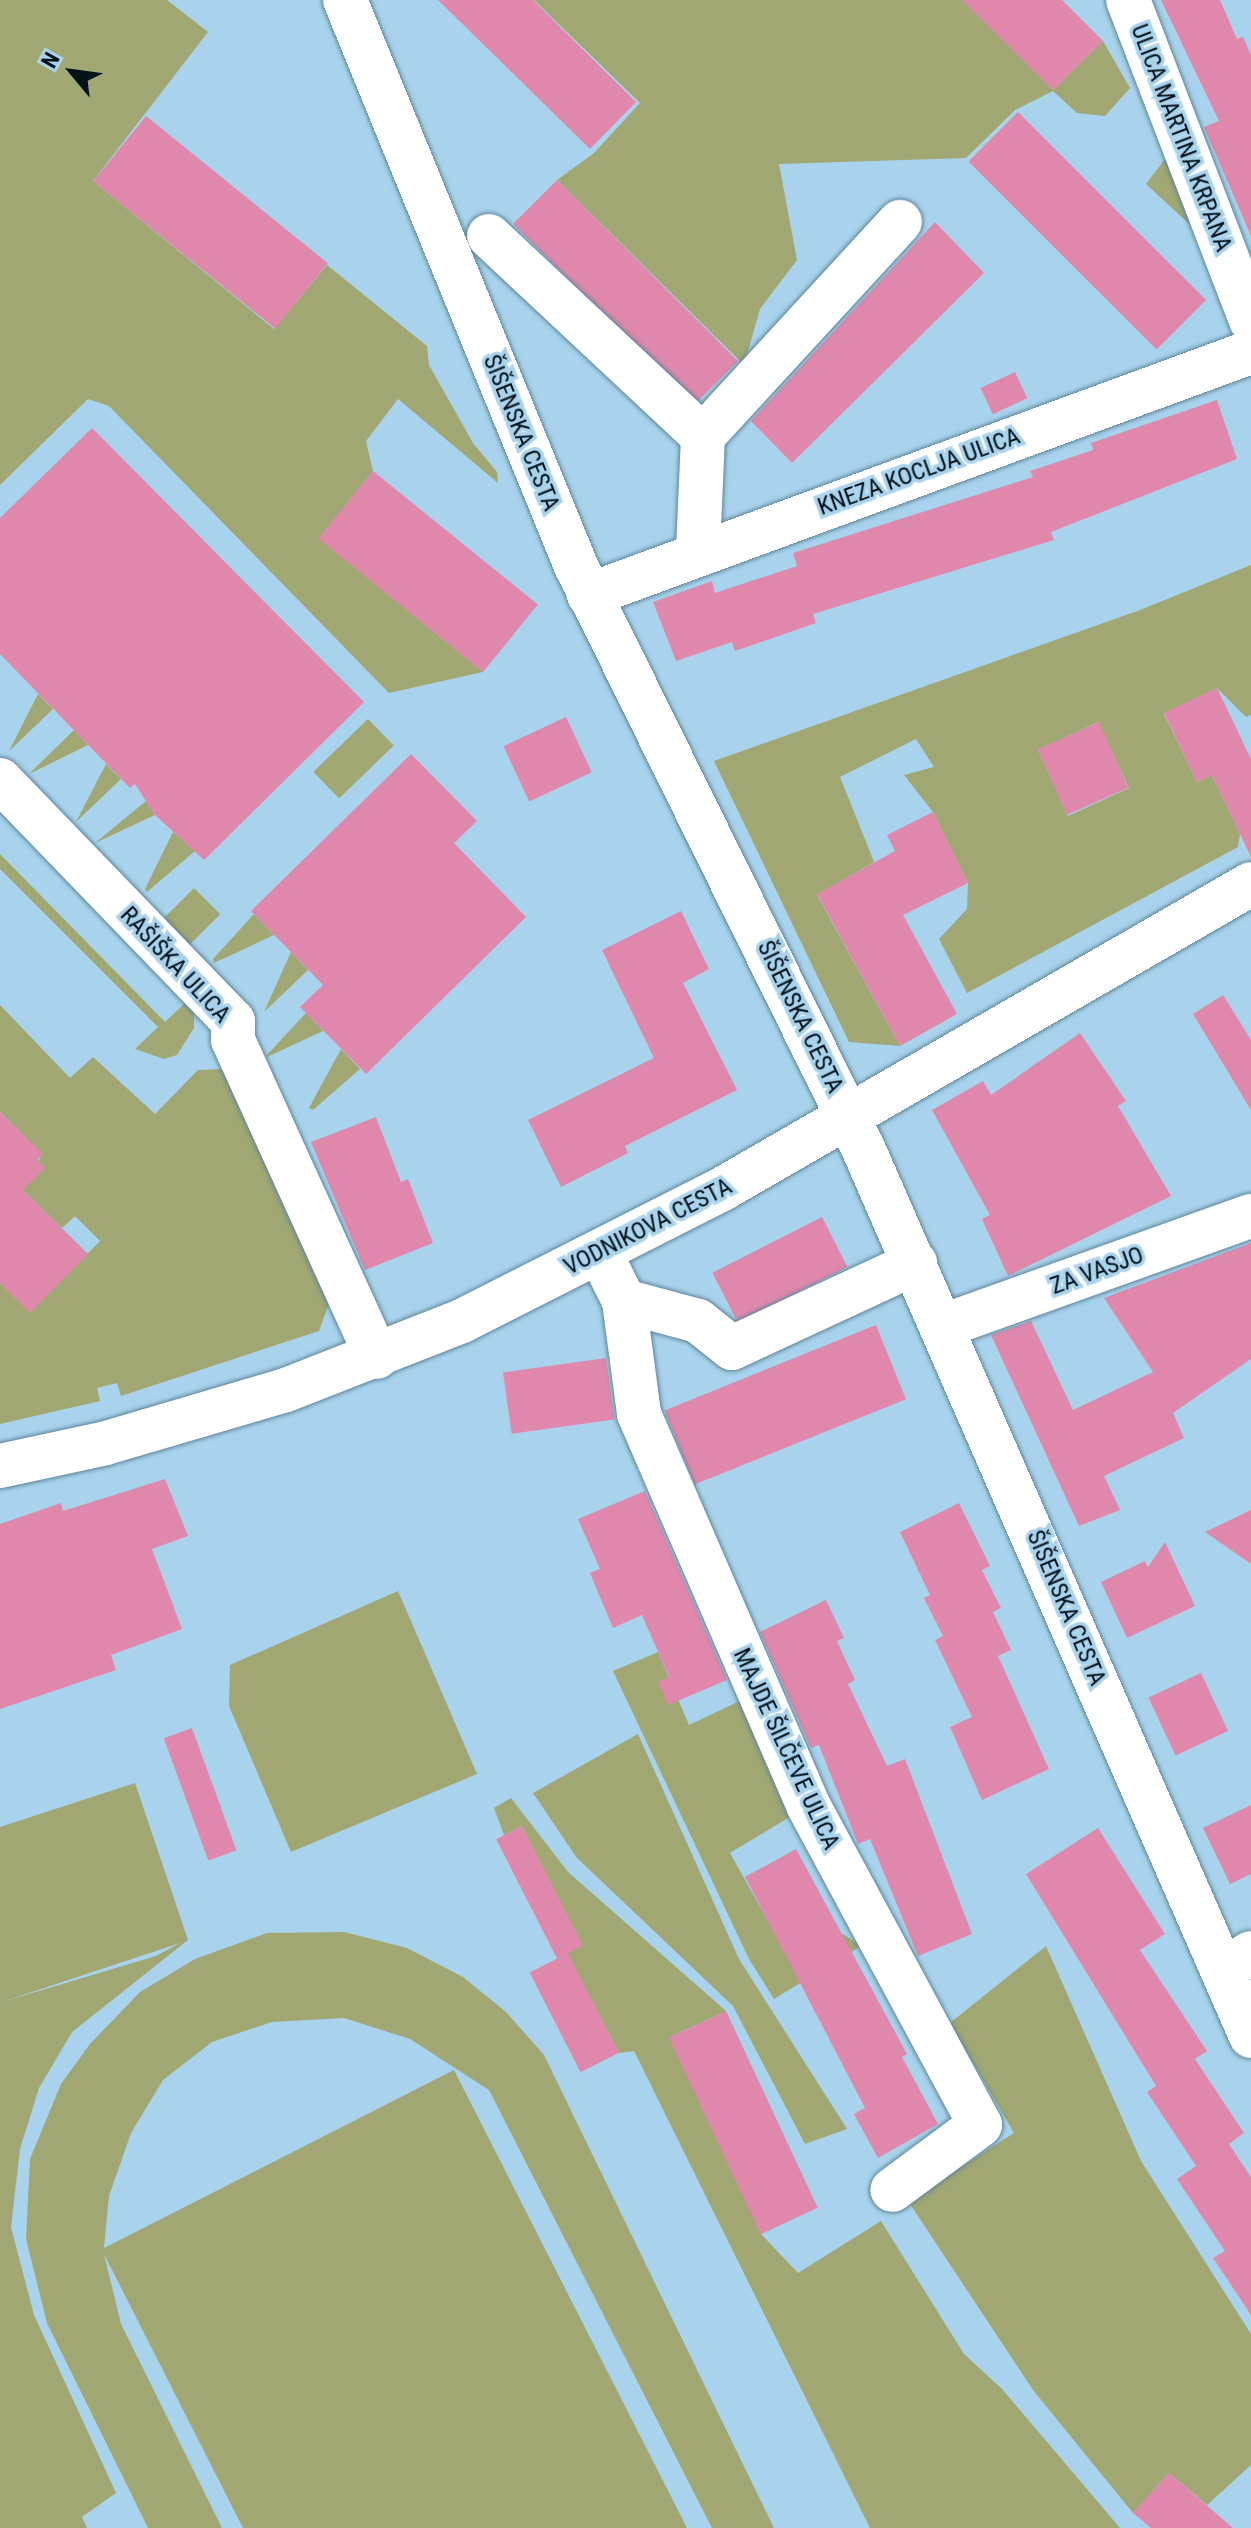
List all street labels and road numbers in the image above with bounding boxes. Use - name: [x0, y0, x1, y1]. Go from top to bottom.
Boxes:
- street label: ULICA MARTINA KRPANA: [1124, 20, 1238, 256]
- street label: ŠIŠENSKA CESTA: [477, 351, 565, 515]
- street label: KNEZA KOCLJA ULICA: [814, 422, 1024, 522]
- street label: RAŠIŠKA ULICA: [114, 901, 236, 1029]
- street label: ŠIŠENSKA CESTA: [751, 936, 849, 1098]
- street label: VODNIKOVA CESTA: [559, 1172, 737, 1282]
- street label: ZA VASJO: [1047, 1241, 1147, 1301]
- street label: ŠIŠENSKA CESTA: [1020, 1526, 1112, 1690]
- street label: MAJDE ŠILČEVE ULICA: [727, 1644, 845, 1854]

